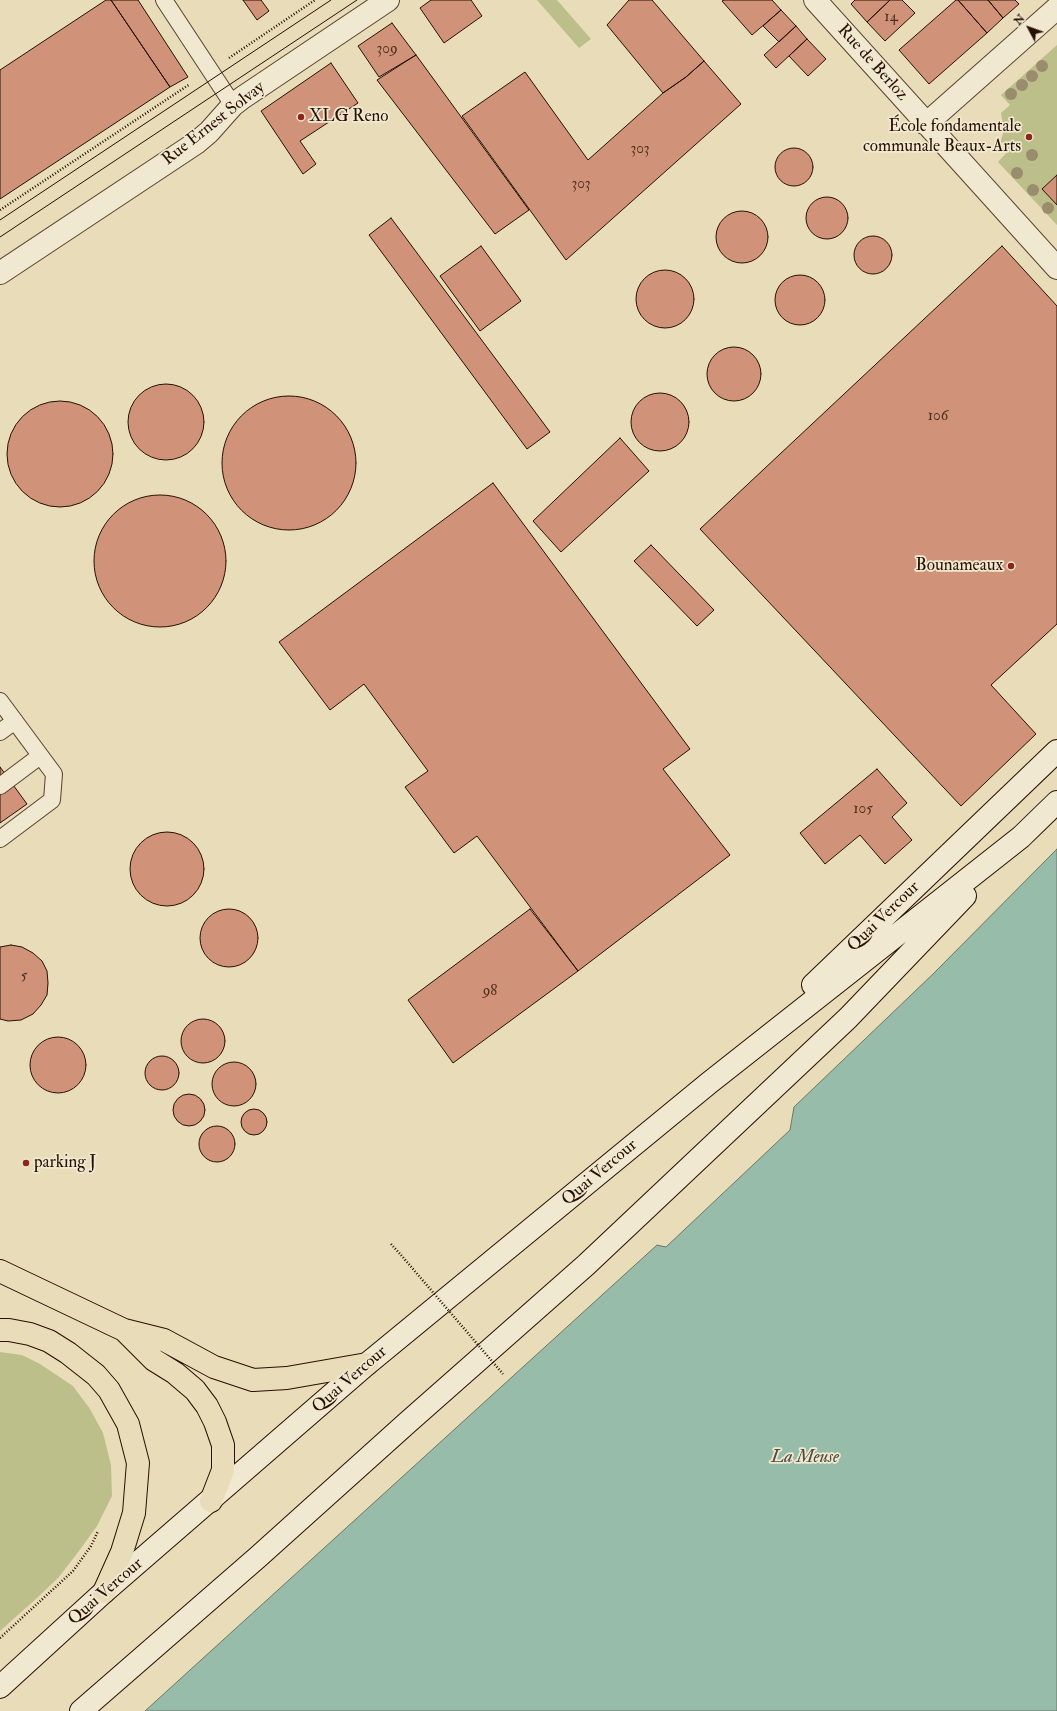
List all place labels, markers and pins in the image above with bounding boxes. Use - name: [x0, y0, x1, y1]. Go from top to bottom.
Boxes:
- place label: XLG Reno: [309, 107, 388, 127]
- marker: XLG Reno: [296, 112, 306, 122]
- place label: École fondamentale communale Beaux-Arts: [863, 117, 1021, 157]
- marker: École fondamentale communale Beaux-Arts: [1024, 132, 1034, 142]
- place label: Bounameaux: [916, 556, 1003, 576]
- marker: Bounameaux: [1006, 561, 1016, 571]
- place label: parking J: [34, 1153, 96, 1173]
- marker: parking J: [21, 1158, 31, 1168]

